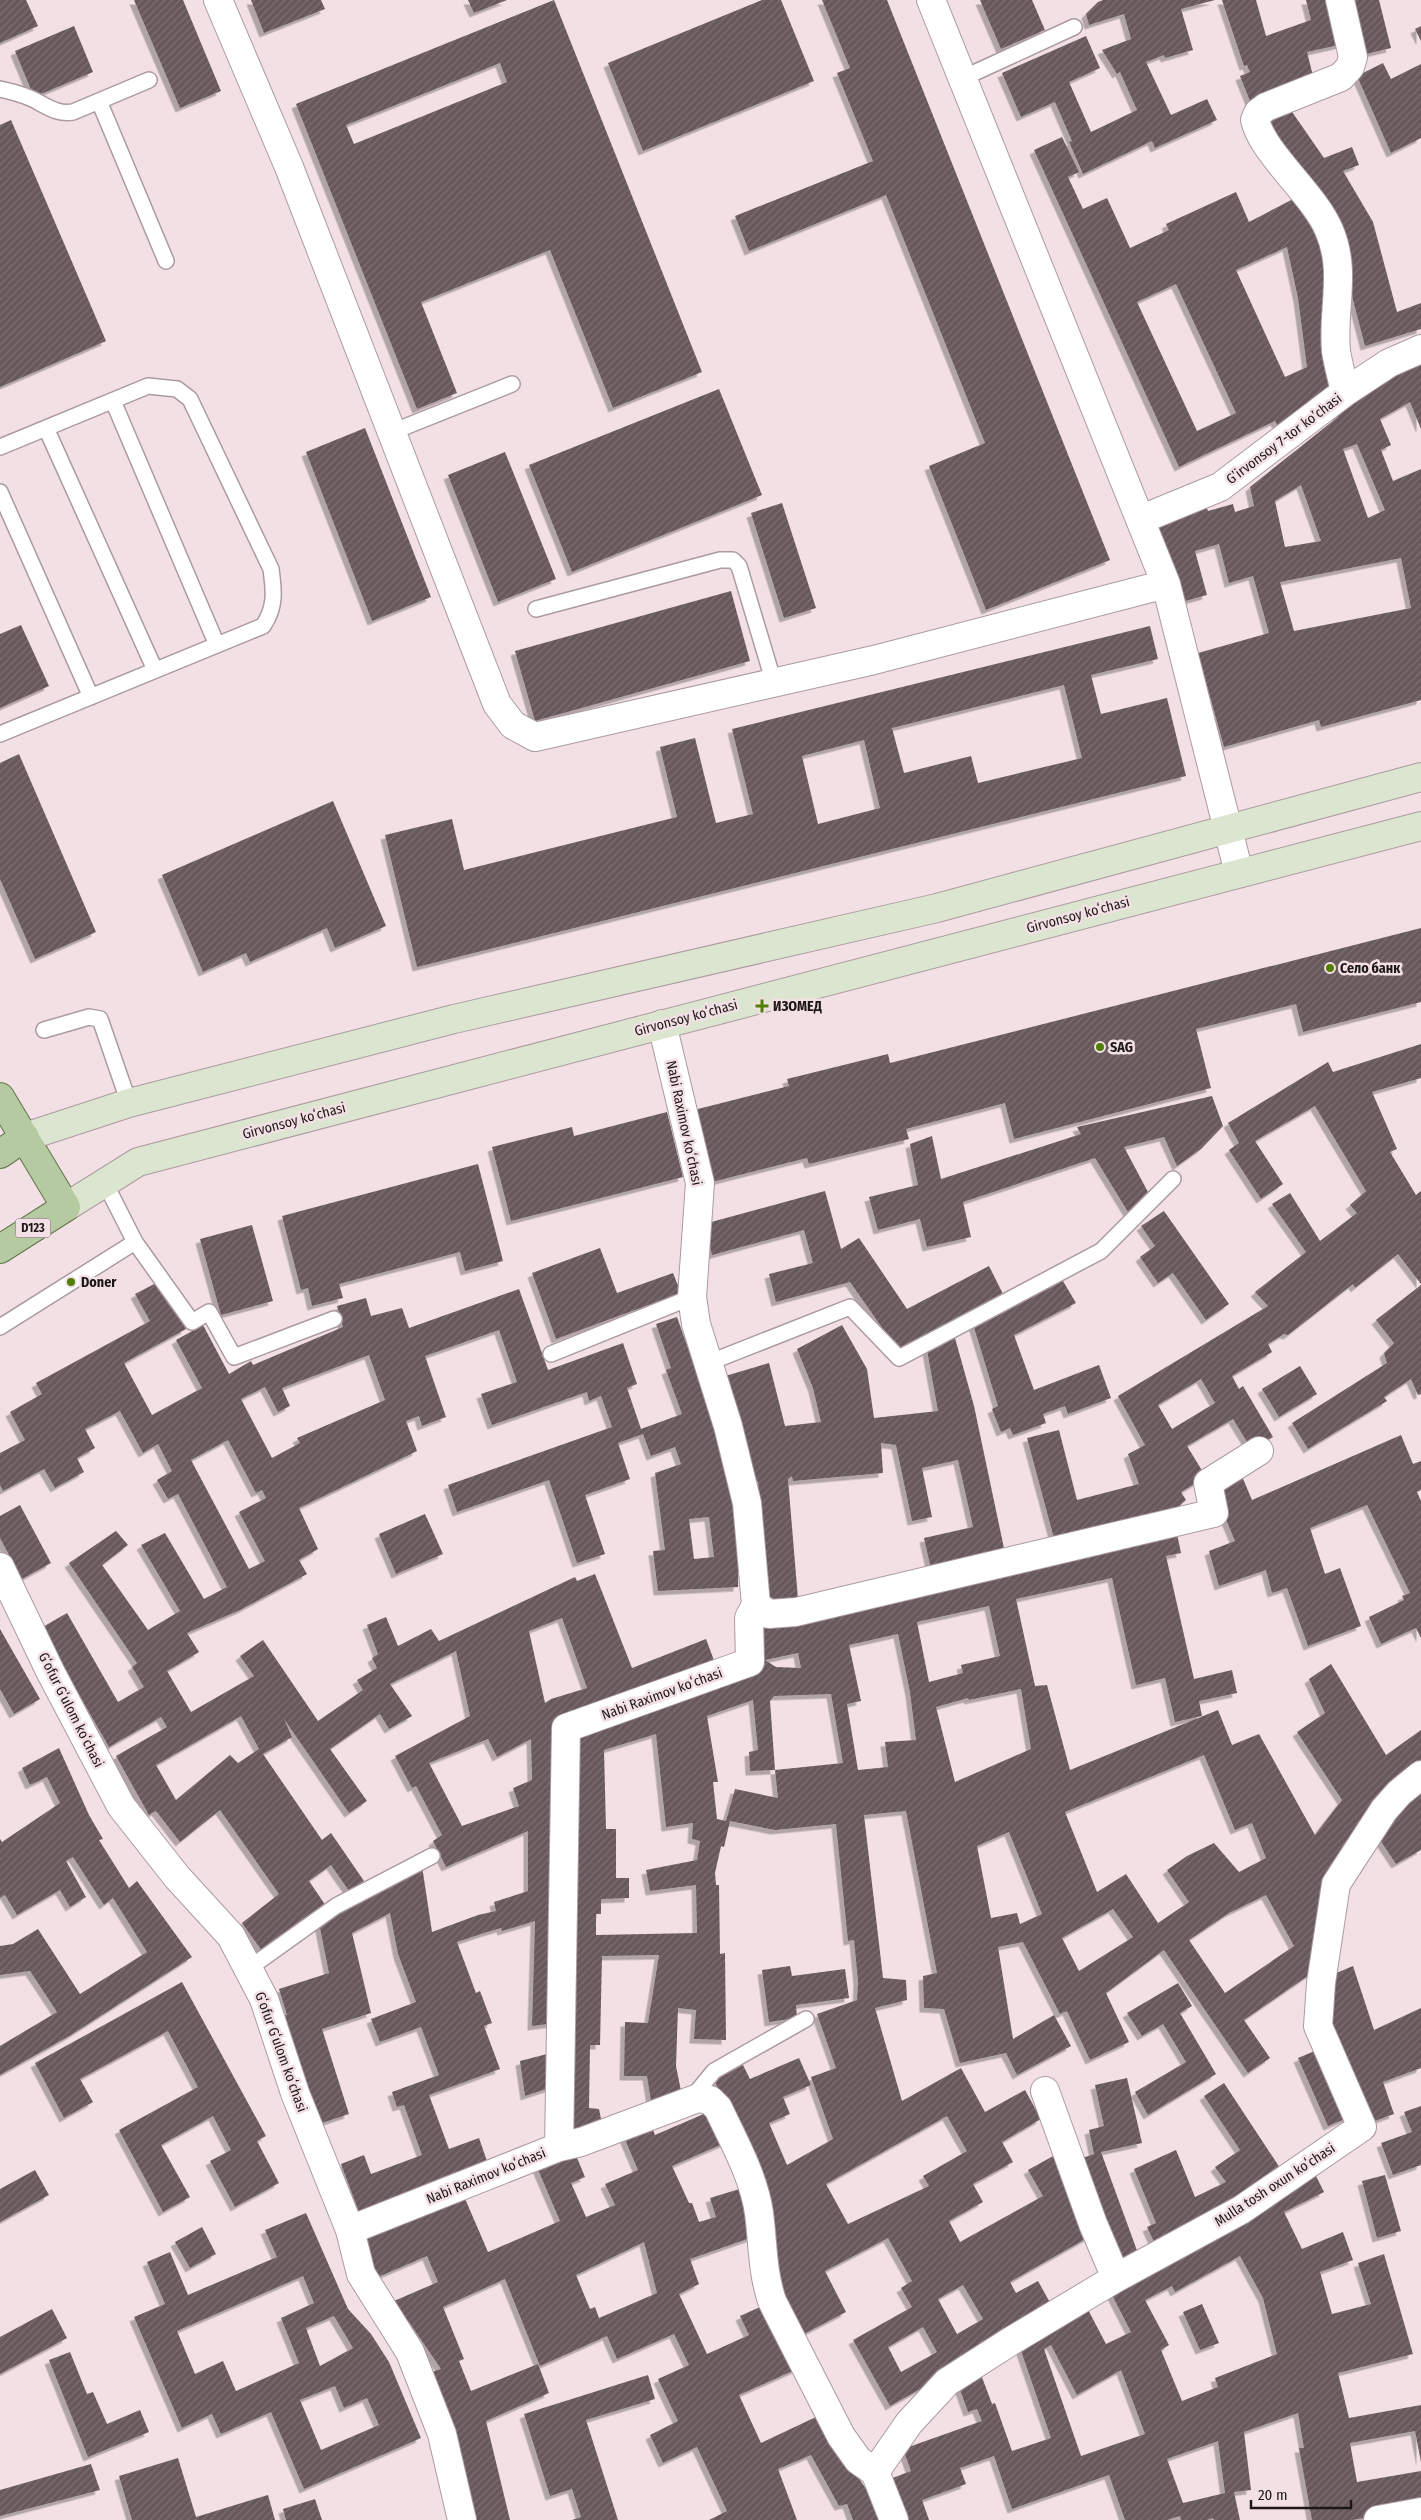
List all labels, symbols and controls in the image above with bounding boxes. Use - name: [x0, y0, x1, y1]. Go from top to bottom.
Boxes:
- street label: Gʼirvonsoy 7-tor koʼchasi: [1223, 390, 1345, 488]
- street label: Girvonsoy koʻchasi: [1025, 893, 1131, 937]
- place label: Село банк: [1340, 960, 1401, 977]
- marker: Село банк: [1324, 962, 1336, 974]
- street label: Girvonsoy koʻchasi: [633, 996, 739, 1040]
- place label: ИЗОМЕД: [773, 998, 822, 1015]
- marker: ИЗОМЕД: [755, 999, 769, 1013]
- place label: SAG: [1110, 1039, 1133, 1056]
- marker: SAG: [1094, 1041, 1106, 1053]
- street label: Nabi Raximov koʻchasi: [662, 1059, 706, 1187]
- street label: Girvonsoy koʻchasi: [241, 1099, 347, 1143]
- road number: D123: [15, 1218, 50, 1238]
- place label: Doner: [81, 1274, 117, 1291]
- marker: Doner: [65, 1276, 77, 1288]
- street label: Gʻofur Gʻulom koʻchasi: [35, 1650, 107, 1770]
- street label: Nabi Raximov koʻchasi: [599, 1664, 725, 1724]
- street label: Gʻofur Gʻulom koʻchasi: [251, 1990, 311, 2114]
- street label: Mulla tosh oxun koʻchasi: [1212, 2140, 1338, 2230]
- street label: Nabi Raximov koʻchasi: [424, 2144, 548, 2208]
- scale bar: [1251, 2478, 1351, 2510]
- text: 20 m: [1258, 2486, 1288, 2504]

